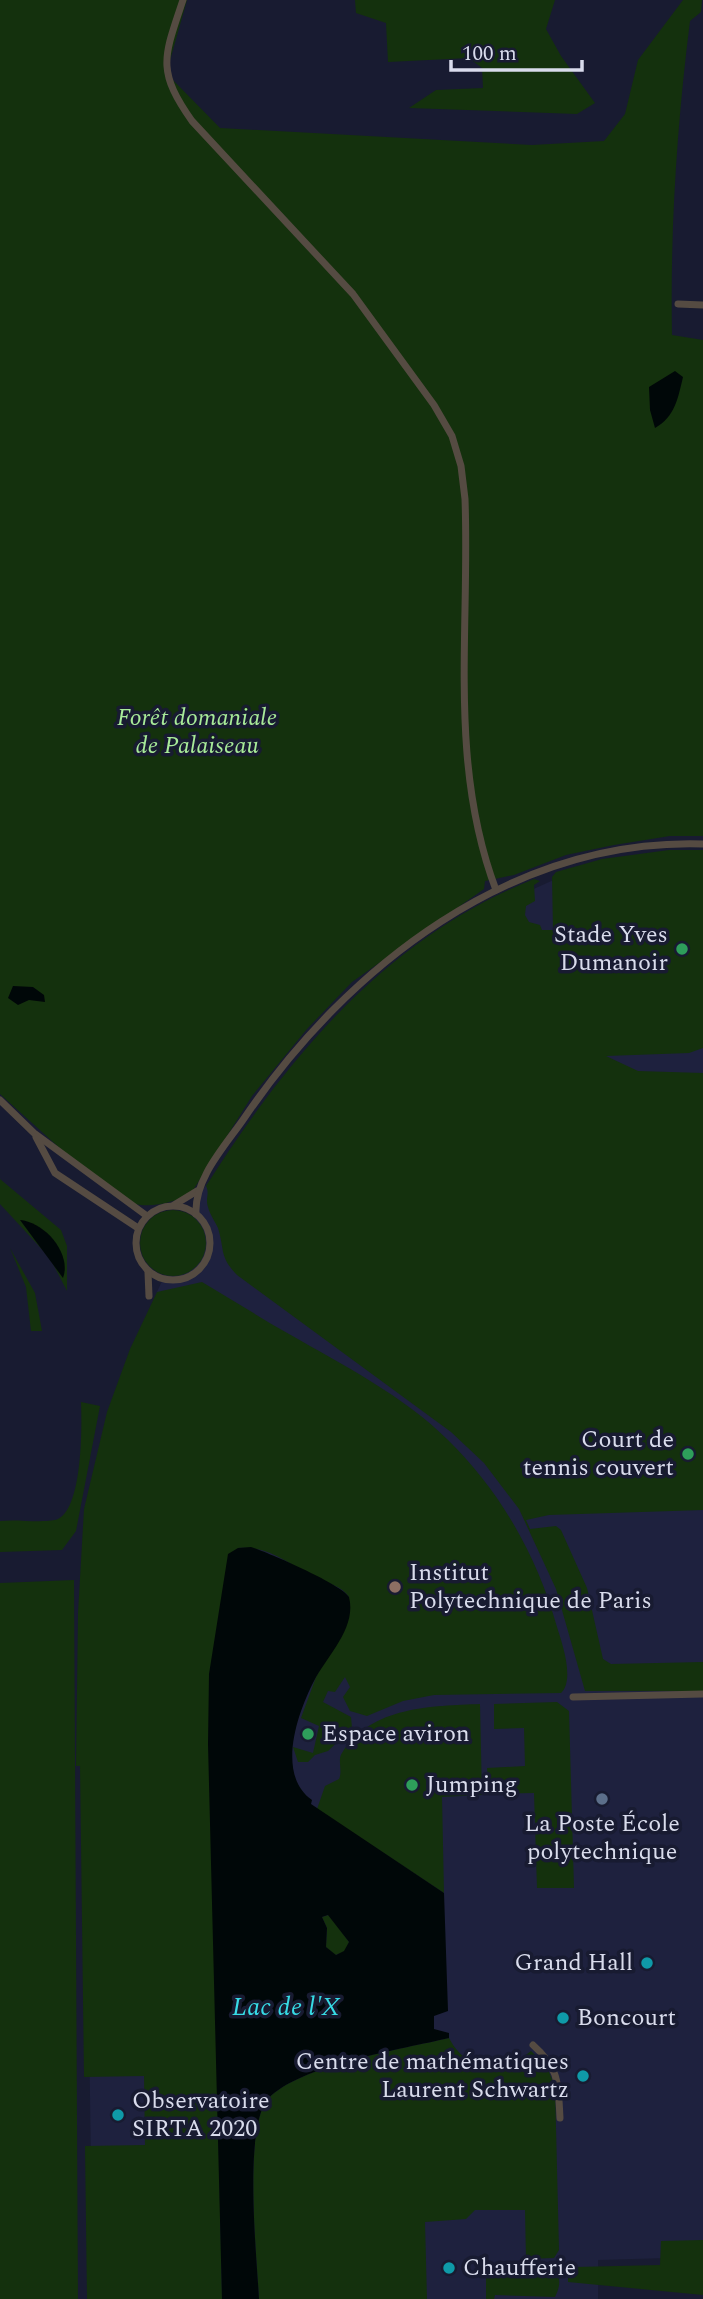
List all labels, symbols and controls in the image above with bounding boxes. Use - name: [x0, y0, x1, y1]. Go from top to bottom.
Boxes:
- scale bar: [451, 28, 582, 72]
- text: 100 m: [462, 38, 517, 70]
- park label: Forêt domaniale de Palaiseau: [117, 700, 277, 764]
- place label: Stade Yves Dumanoir: [554, 917, 668, 981]
- marker: Stade Yves Dumanoir: [674, 941, 690, 957]
- place label: Court de tennis couvert: [523, 1422, 674, 1486]
- marker: Court de tennis couvert: [680, 1446, 696, 1462]
- place label: Institut Polytechnique de Paris: [409, 1555, 652, 1619]
- marker: Institut Polytechnique de Paris: [387, 1579, 403, 1595]
- place label: Espace aviron: [322, 1716, 470, 1752]
- marker: Espace aviron: [300, 1726, 316, 1742]
- place label: Jumping: [426, 1767, 517, 1803]
- marker: Jumping: [404, 1777, 420, 1793]
- marker: La Poste École polytechnique: [594, 1791, 610, 1807]
- place label: La Poste École polytechnique: [524, 1806, 680, 1870]
- place label: Grand Hall: [515, 1945, 633, 1981]
- marker: Grand Hall: [639, 1955, 655, 1971]
- water label: Lac de l'X: [232, 1987, 341, 2027]
- place label: Boncourt: [577, 2000, 676, 2036]
- marker: Boncourt: [555, 2010, 571, 2026]
- place label: Centre de mathématiques Laurent Schwartz: [296, 2044, 569, 2108]
- marker: Centre de mathématiques Laurent Schwartz: [575, 2068, 591, 2084]
- place label: Observatoire SIRTA 2020: [132, 2083, 270, 2147]
- marker: Observatoire SIRTA 2020: [110, 2107, 126, 2123]
- place label: Chaufferie: [463, 2250, 576, 2286]
- marker: Chaufferie: [441, 2260, 457, 2276]

